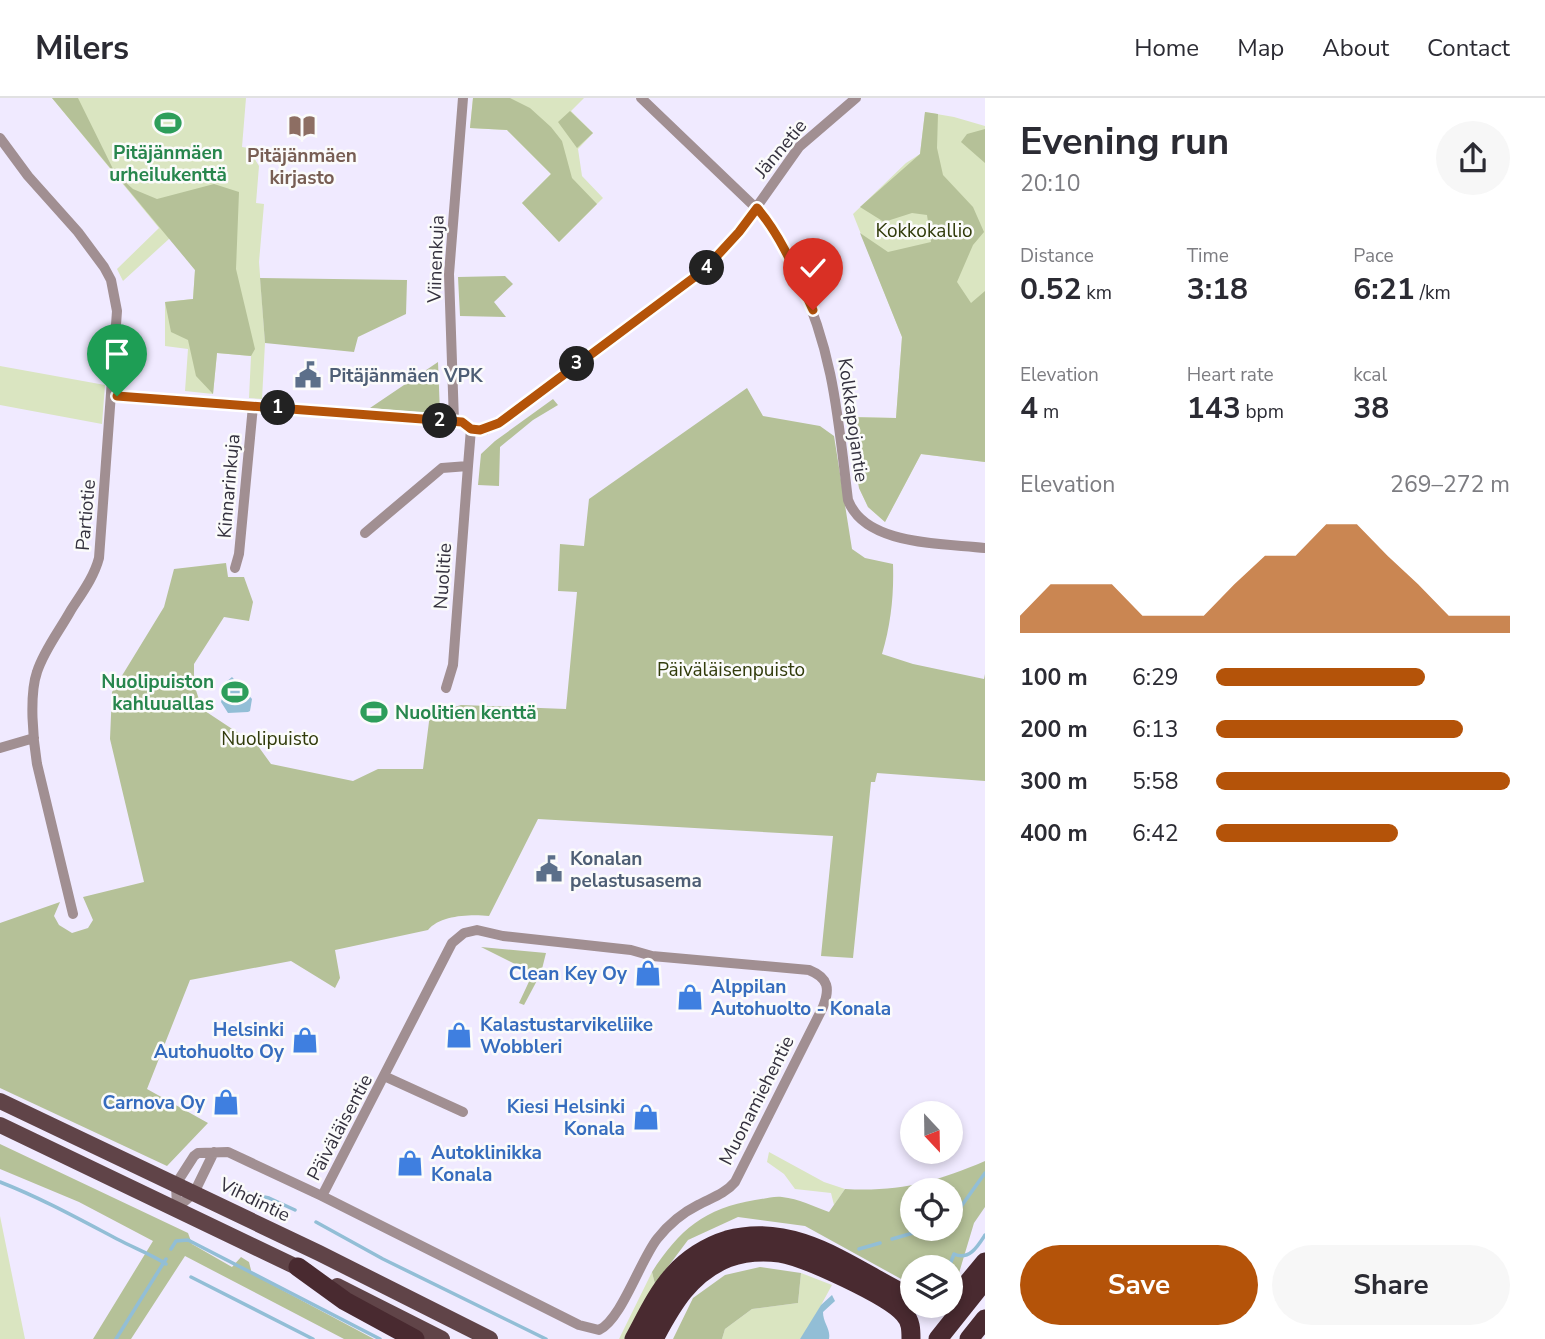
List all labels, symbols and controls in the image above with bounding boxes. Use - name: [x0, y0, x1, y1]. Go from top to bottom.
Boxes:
- text: Milers: [35, 26, 129, 71]
- text: Home: [1134, 32, 1199, 64]
- text: Map: [1237, 32, 1284, 64]
- text: About: [1322, 32, 1389, 64]
- text: Contact: [1427, 32, 1510, 64]
- sports icon: Pitäjänmäen urheilukenttä: [153, 108, 183, 138]
- library icon: Pitäjänmäen kirjasto: [287, 111, 317, 141]
- street label: Jännetie: [748, 114, 813, 184]
- text: Evening run: [1020, 116, 1229, 167]
- button: share: [1436, 121, 1510, 195]
- place label: Pitäjänmäen urheilukenttä: [109, 140, 227, 188]
- place label: Pitäjänmäen kirjasto: [247, 143, 357, 191]
- text: 20:10: [1020, 168, 1080, 199]
- street label: Viinenkuja: [421, 214, 451, 305]
- park label: Kokkokallio: [875, 218, 973, 244]
- pin: [783, 238, 843, 310]
- text: Distance: [1020, 243, 1094, 269]
- text: Time: [1187, 243, 1229, 269]
- text: Pace: [1353, 243, 1394, 269]
- icon: check: [794, 249, 832, 287]
- pin: 4: [690, 250, 724, 286]
- text: 4: [701, 254, 712, 280]
- text: 0.52: [1020, 269, 1081, 310]
- text: 3:18: [1187, 269, 1248, 310]
- text: 6:21: [1353, 269, 1415, 310]
- text: km: [1081, 280, 1112, 306]
- text: /km: [1415, 280, 1451, 306]
- pin: [87, 324, 147, 396]
- icon: arrive: [98, 335, 136, 373]
- pin: 3: [560, 346, 594, 382]
- text: 3: [571, 350, 582, 376]
- street label: Kolkkapojantie: [831, 356, 875, 484]
- public building icon: Pitäjänmäen VPK: [293, 360, 323, 390]
- text: Elevation: [1020, 362, 1099, 388]
- text: Heart rate: [1187, 362, 1274, 388]
- text: kcal: [1353, 362, 1387, 388]
- place label: Pitäjänmäen VPK: [329, 363, 484, 389]
- text: 4: [1020, 388, 1038, 429]
- text: 143: [1187, 388, 1241, 429]
- text: 38: [1353, 388, 1389, 429]
- pin: 1: [260, 390, 296, 426]
- text: 1: [272, 394, 283, 420]
- text: m: [1038, 399, 1059, 425]
- text: bpm: [1241, 399, 1284, 425]
- pin: 2: [422, 404, 458, 438]
- text: 2: [434, 407, 445, 433]
- street label: Kinnarinkuja: [211, 433, 247, 539]
- text: Elevation: [1020, 469, 1115, 500]
- text: 269–272 m: [1390, 469, 1510, 500]
- street label: Partiotie: [70, 478, 102, 552]
- street label: Nuolitie: [428, 542, 458, 610]
- park label: Päiväläisenpuisto: [657, 657, 805, 683]
- text: 100 m: [1020, 662, 1088, 693]
- text: 6:29: [1132, 662, 1179, 693]
- place label: Nuolipuiston kahluuallas: [101, 669, 214, 717]
- sports icon: Nuolipuiston kahluuallas: [220, 677, 250, 707]
- sports icon: Nuolitien kenttä: [359, 697, 389, 727]
- place label: Nuolitien kenttä: [395, 700, 537, 726]
- text: 200 m: [1020, 714, 1088, 745]
- text: 6:13: [1132, 714, 1179, 745]
- park label: Nuolipuisto: [221, 726, 319, 752]
- text: 300 m: [1020, 766, 1088, 797]
- text: 5:58: [1132, 766, 1179, 797]
- text: 400 m: [1020, 818, 1088, 849]
- text: 6:42: [1132, 818, 1179, 849]
- place label: Konalan pelastusasema: [570, 846, 702, 894]
- public building icon: Konalan pelastusasema: [534, 854, 564, 884]
- shop icon: Clean Key Oy: [633, 958, 663, 988]
- place label: Clean Key Oy: [509, 961, 628, 987]
- place label: Alppilan Autohuolto - Konala: [711, 974, 891, 1022]
- shop icon: Alppilan Autohuolto - Konala: [675, 982, 705, 1012]
- place label: Kalastustarvikeliike Wobbleri: [480, 1012, 653, 1060]
- place label: Helsinki Autohuolto Oy: [154, 1017, 285, 1065]
- shop icon: Kalastustarvikeliike Wobbleri: [444, 1020, 474, 1050]
- shop icon: Helsinki Autohuolto Oy: [290, 1025, 320, 1055]
- street label: Muonamiehentie: [713, 1031, 801, 1170]
- street label: Päiväläisentie: [301, 1070, 379, 1185]
- shop icon: Carnova Oy: [211, 1087, 241, 1117]
- place label: Carnova Oy: [102, 1090, 206, 1116]
- place label: Kiesi Helsinki Konala: [507, 1094, 625, 1142]
- north arrow: [900, 1101, 962, 1164]
- map controls: [900, 1101, 963, 1318]
- shop icon: Kiesi Helsinki Konala: [631, 1102, 661, 1132]
- place label: Autoklinikka Konala: [431, 1140, 542, 1188]
- shop icon: Autoklinikka Konala: [395, 1148, 425, 1178]
- street label: Vihdintie: [214, 1171, 294, 1228]
- button: locate: [900, 1178, 963, 1241]
- button: Save: [1020, 1245, 1258, 1325]
- button: Share: [1272, 1245, 1510, 1325]
- button: layers: [900, 1255, 963, 1318]

